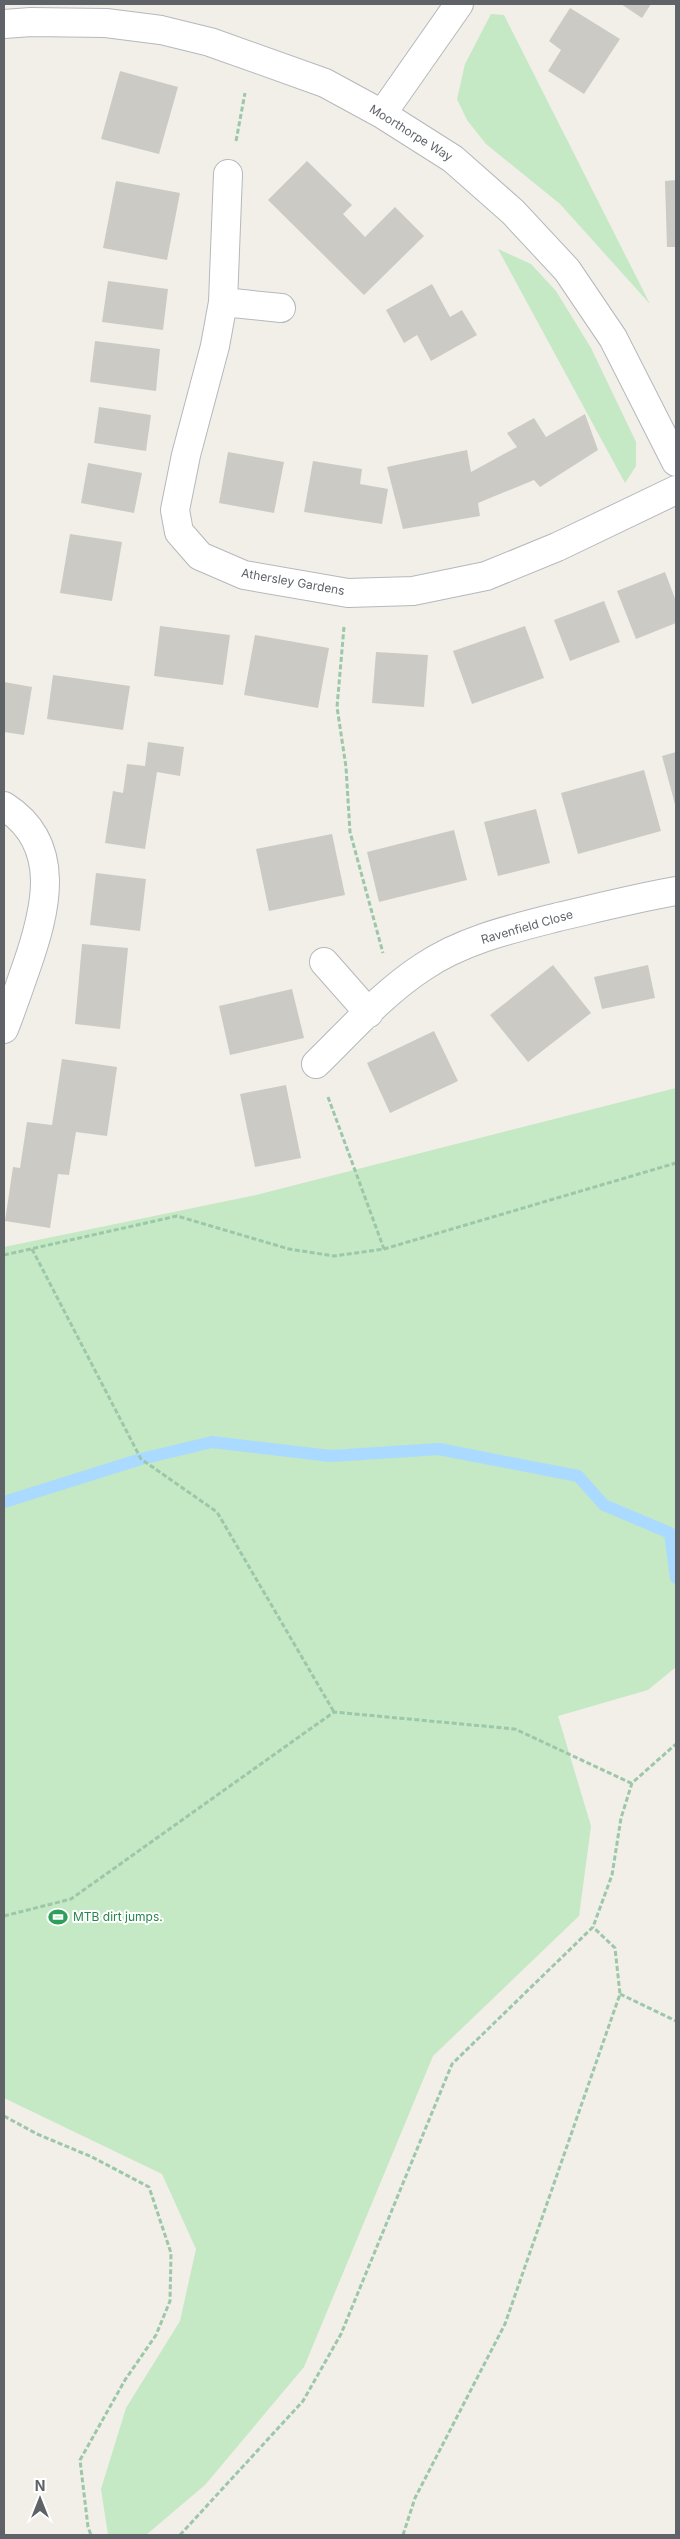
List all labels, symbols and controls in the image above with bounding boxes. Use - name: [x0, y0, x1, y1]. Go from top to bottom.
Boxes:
- street label: Moorthorpe Way: [367, 101, 456, 164]
- street label: Athersley Gardens: [240, 565, 346, 598]
- street label: Ravenfield Close: [479, 906, 575, 947]
- sports icon: MTB dirt jumps.: [47, 1906, 69, 1928]
- place label: MTB dirt jumps.: [73, 1909, 163, 1924]
- north arrow: [15, 2474, 65, 2524]
- text: N: [35, 2477, 45, 2494]

